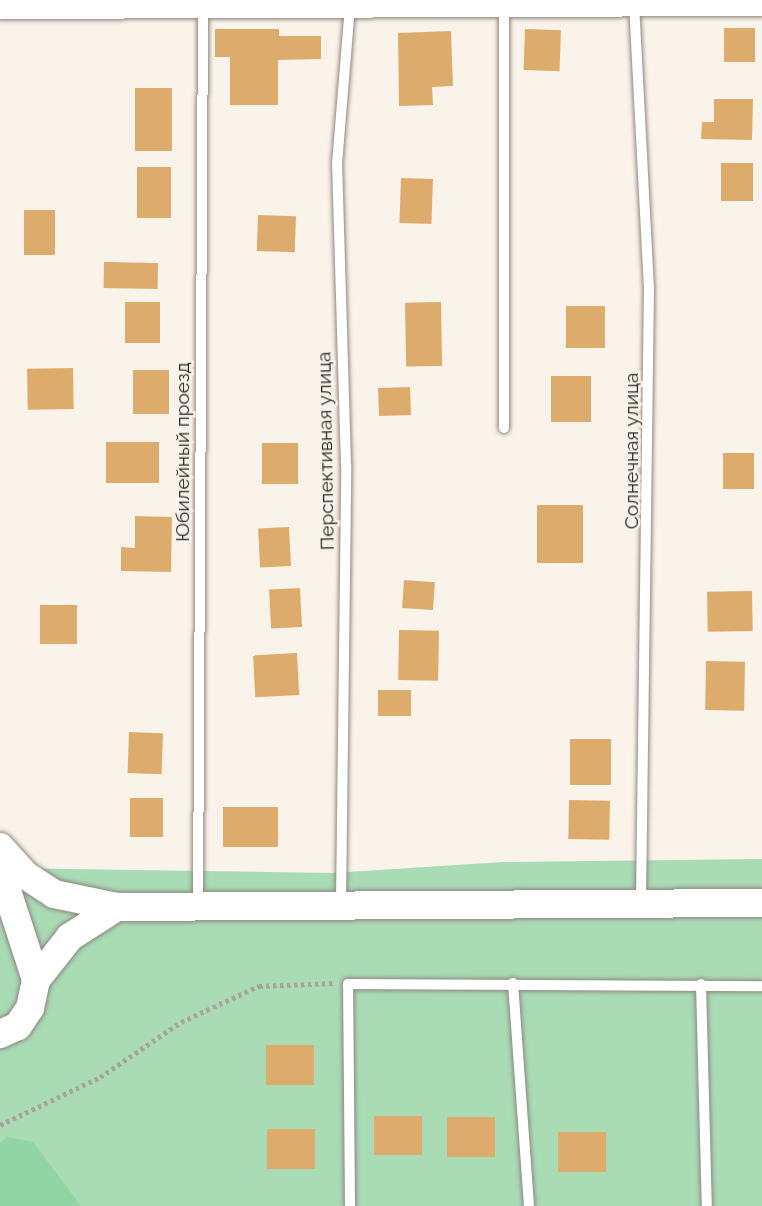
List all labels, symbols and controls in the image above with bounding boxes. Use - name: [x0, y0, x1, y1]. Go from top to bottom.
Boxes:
- street label: Перспективная улица: [313, 351, 339, 551]
- street label: Юбилейный проезд: [172, 362, 194, 542]
- street label: Солнечная улица: [621, 372, 643, 530]

